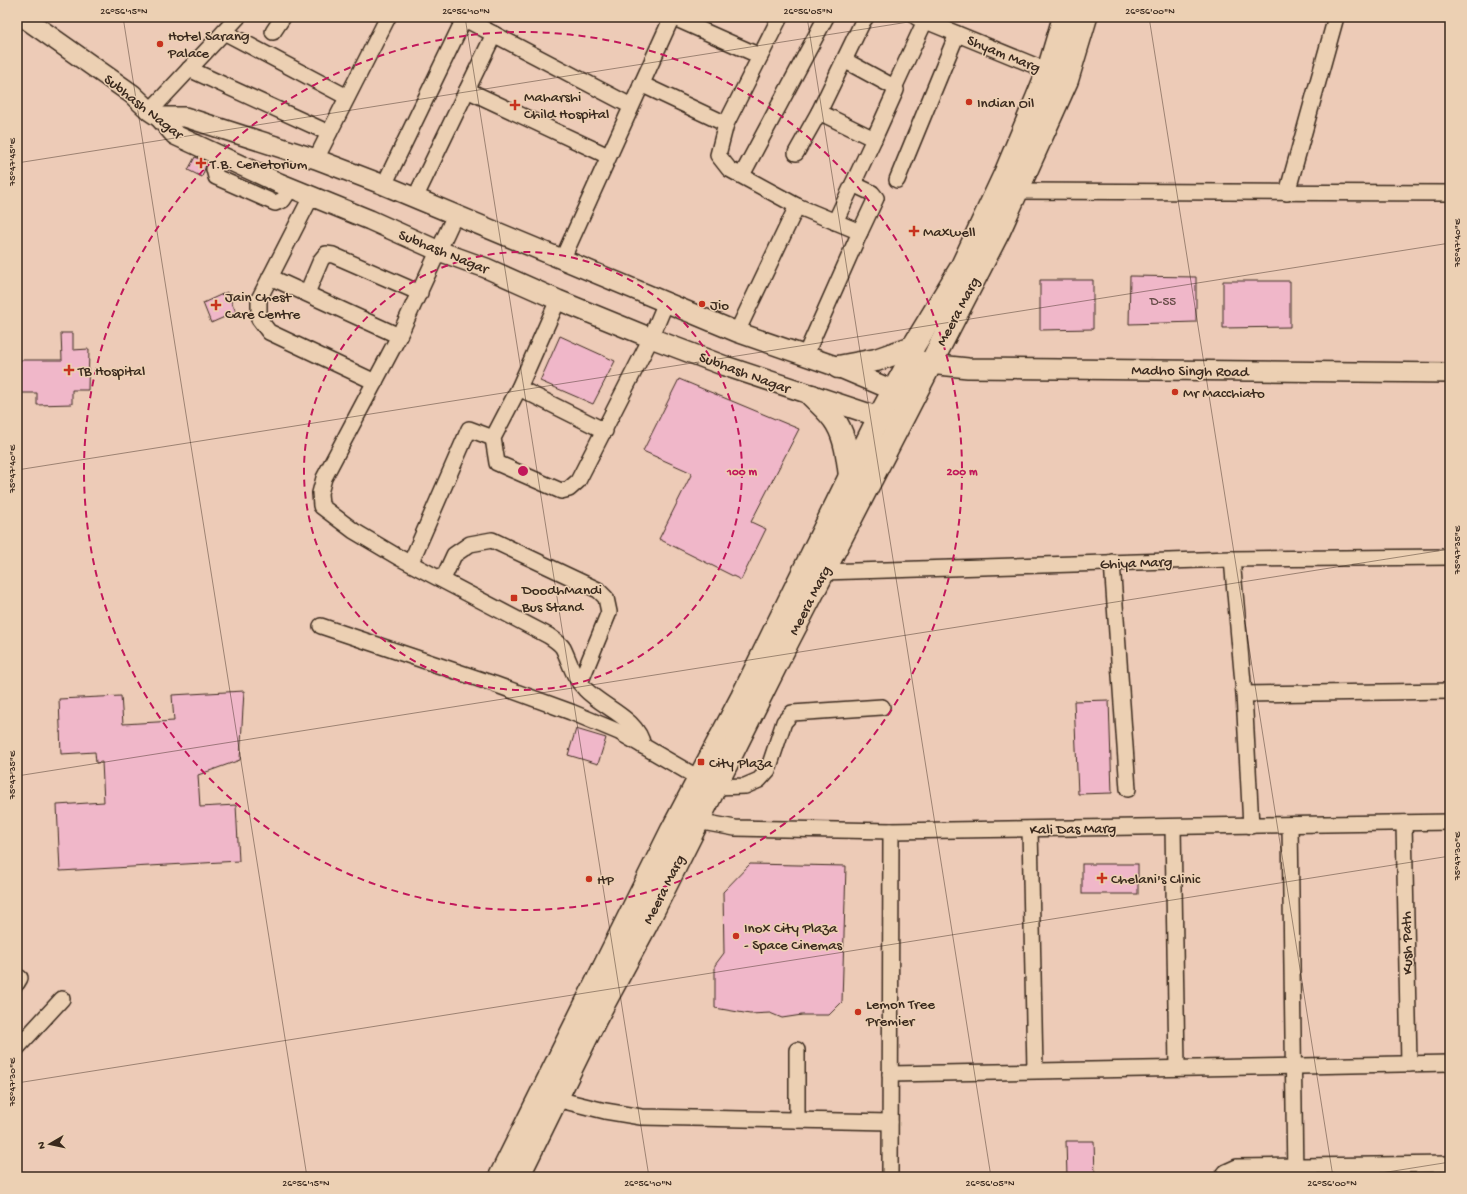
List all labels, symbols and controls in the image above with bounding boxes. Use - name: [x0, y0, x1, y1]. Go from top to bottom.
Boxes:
- text: 26°56'15"N: [100, 6, 148, 18]
- text: 26°56'10"N: [442, 6, 490, 18]
- text: 26°56'05"N: [784, 6, 833, 18]
- text: 26°56'00"N: [1125, 6, 1175, 18]
- place label: Hotel Sarang Palace: [167, 28, 250, 63]
- street label: Shyam Marg: [964, 32, 1043, 78]
- marker: Hotel Sarang Palace: [155, 39, 165, 49]
- street label: Subhash Nagar: [100, 71, 187, 145]
- place label: Maharshi Child Hospital: [524, 89, 609, 124]
- place label: Indian Oil: [977, 95, 1034, 113]
- marker: Indian Oil: [964, 97, 974, 107]
- marker: Maharshi Child Hospital: [509, 99, 521, 111]
- text: 75°47'45"E: [7, 137, 19, 187]
- place label: T.B. Cenetorium: [209, 156, 308, 174]
- marker: T.B. Cenetorium: [195, 157, 207, 169]
- text: 75°47'40"E: [1452, 218, 1464, 268]
- place label: Maxwell: [923, 224, 976, 242]
- marker: Maxwell: [908, 225, 920, 237]
- street label: Subhash Nagar: [395, 227, 493, 280]
- street label: Meera Marg: [933, 274, 984, 350]
- place label: Jain Chest Care Centre: [225, 289, 300, 324]
- house number: D-55: [1149, 295, 1176, 310]
- place label: Jio: [710, 297, 729, 315]
- marker: Jain Chest Care Centre: [210, 299, 222, 311]
- marker: Jio: [697, 299, 707, 309]
- street label: Subhash Nagar: [696, 349, 794, 399]
- street label: Madho Singh Road: [1131, 362, 1250, 382]
- place label: TB Hospital: [77, 363, 145, 381]
- marker: TB Hospital: [63, 364, 75, 376]
- place label: Mr Macchiato: [1183, 385, 1265, 403]
- marker: Mr Macchiato: [1170, 387, 1180, 397]
- text: 75°47'40"E: [7, 444, 19, 494]
- centre of rings: [516, 464, 530, 478]
- text: 100 m: [726, 466, 757, 480]
- text: 200 m: [947, 466, 978, 480]
- text: 75°47'35"E: [1452, 525, 1464, 575]
- street label: Ghiya Marg: [1099, 554, 1173, 574]
- street label: Meera Marg: [786, 563, 836, 639]
- place label: DoodhMandi Bus Stand: [521, 582, 602, 617]
- marker: DoodhMandi Bus Stand: [509, 593, 519, 603]
- text: 75°47'35"E: [7, 750, 19, 800]
- place label: City Plaza: [709, 755, 773, 773]
- marker: City Plaza: [696, 757, 706, 767]
- street label: Kali Das Marg: [1030, 820, 1116, 840]
- text: 75°47'30"E: [1452, 831, 1464, 881]
- street label: Meera Marg: [640, 852, 690, 928]
- place label: Chelani's Clinic: [1111, 871, 1201, 889]
- place label: HP: [597, 872, 615, 890]
- marker: Chelani's Clinic: [1096, 872, 1108, 884]
- marker: HP: [584, 874, 594, 884]
- street label: Kush Path: [1398, 911, 1418, 975]
- place label: Inox City Plaza - Space Cinemas: [744, 920, 843, 955]
- marker: Inox City Plaza - Space Cinemas: [731, 931, 741, 941]
- place label: Lemon Tree Premier: [865, 996, 935, 1031]
- marker: Lemon Tree Premier: [853, 1007, 863, 1017]
- text: 75°47'30"E: [7, 1057, 19, 1107]
- north arrow: [30, 1124, 70, 1164]
- text: N: [36, 1141, 49, 1150]
- text: 26°56'15"N: [282, 1178, 330, 1190]
- text: 26°56'10"N: [624, 1178, 672, 1190]
- text: 26°56'05"N: [966, 1178, 1015, 1190]
- text: 26°56'00"N: [1307, 1178, 1357, 1190]

